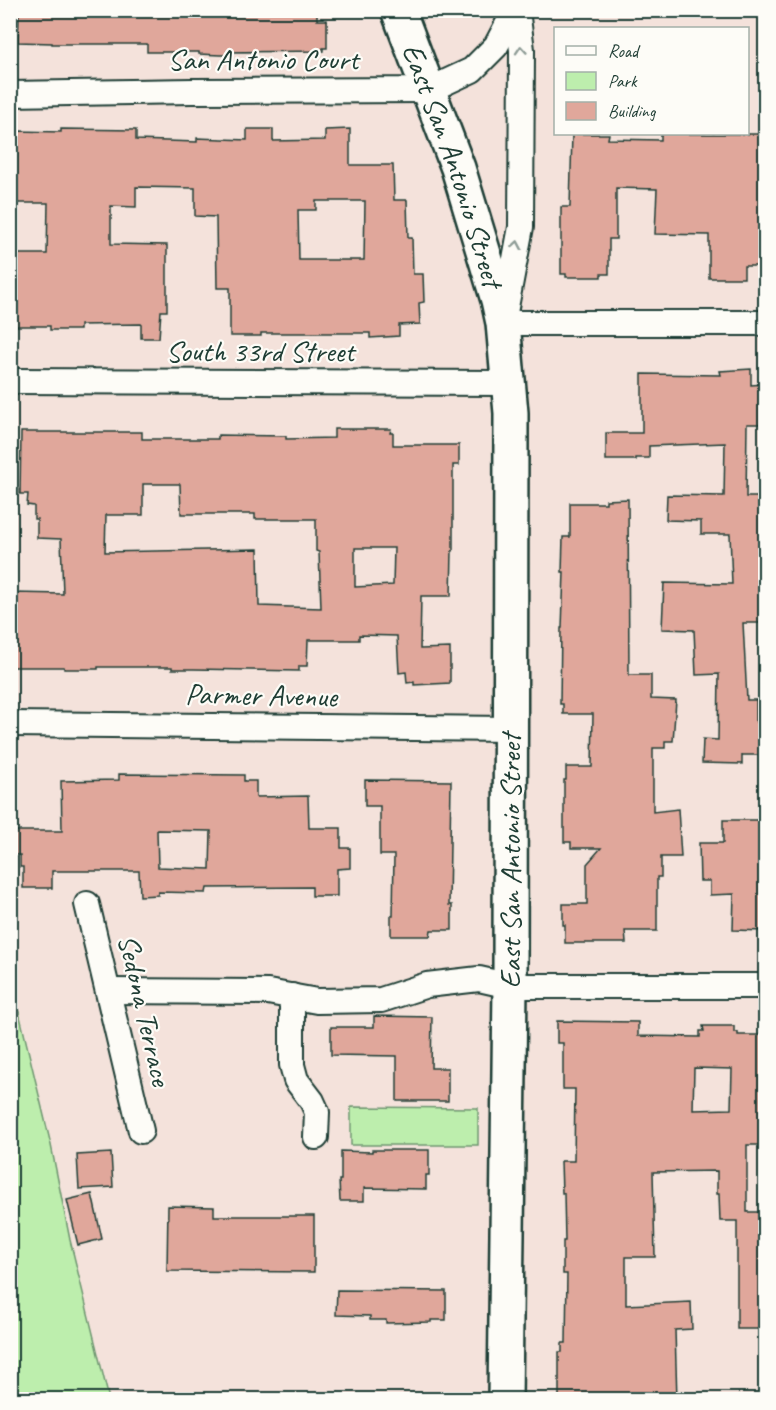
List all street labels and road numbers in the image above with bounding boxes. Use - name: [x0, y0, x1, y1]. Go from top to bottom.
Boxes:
- street label: East San Antonio Street: [394, 38, 513, 296]
- street label: San Antonio Court: [168, 40, 361, 78]
- street label: South 33rd Street: [166, 332, 357, 370]
- street label: Parmer Avenue: [185, 675, 339, 715]
- street label: East San Antonio Street: [491, 730, 529, 988]
- street label: Sedona Terrace: [109, 931, 181, 1091]

